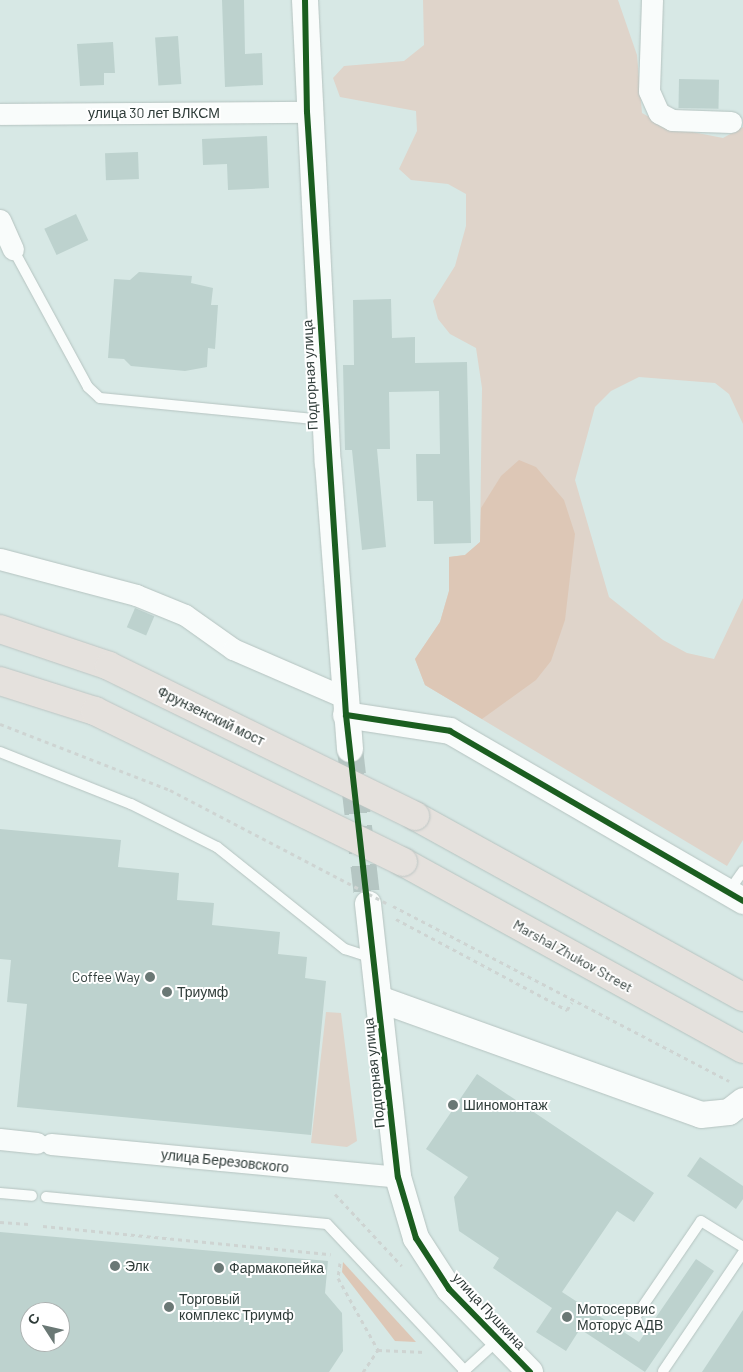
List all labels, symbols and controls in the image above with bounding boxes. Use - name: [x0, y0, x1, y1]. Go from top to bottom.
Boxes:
- street label: улица 30 лет ВЛКСМ: [88, 105, 220, 121]
- street label: Подгорная улица: [299, 319, 321, 431]
- street label: Фрунзенский мост: [155, 683, 267, 749]
- street label: Marshal Zhukov Street: [510, 916, 636, 996]
- place label: Coffee Way: [72, 969, 140, 985]
- marker: Coffee Way: [144, 971, 156, 983]
- place label: Триумф: [177, 984, 228, 1000]
- marker: Триумф: [161, 986, 173, 998]
- street label: Подгорная улица: [360, 1017, 388, 1129]
- place label: Шиномонтаж: [463, 1097, 548, 1113]
- marker: Шиномонтаж: [447, 1099, 459, 1111]
- street label: улица Березовского: [160, 1146, 290, 1176]
- place label: Элк: [125, 1258, 149, 1274]
- marker: Элк: [109, 1260, 121, 1272]
- place label: Фармакопейка: [229, 1260, 324, 1276]
- marker: Фармакопейка: [213, 1262, 225, 1274]
- street label: улица Пушкина: [449, 1269, 529, 1353]
- place label: Торговый комплекс Триумф: [179, 1291, 294, 1324]
- marker: Торговый комплекс Триумф: [163, 1301, 175, 1313]
- place label: Мотосервис Моторус АДВ: [577, 1301, 663, 1334]
- north arrow: [20, 1302, 70, 1352]
- text: С: [23, 1310, 43, 1328]
- marker: Мотосервис Моторус АДВ: [561, 1311, 573, 1323]

